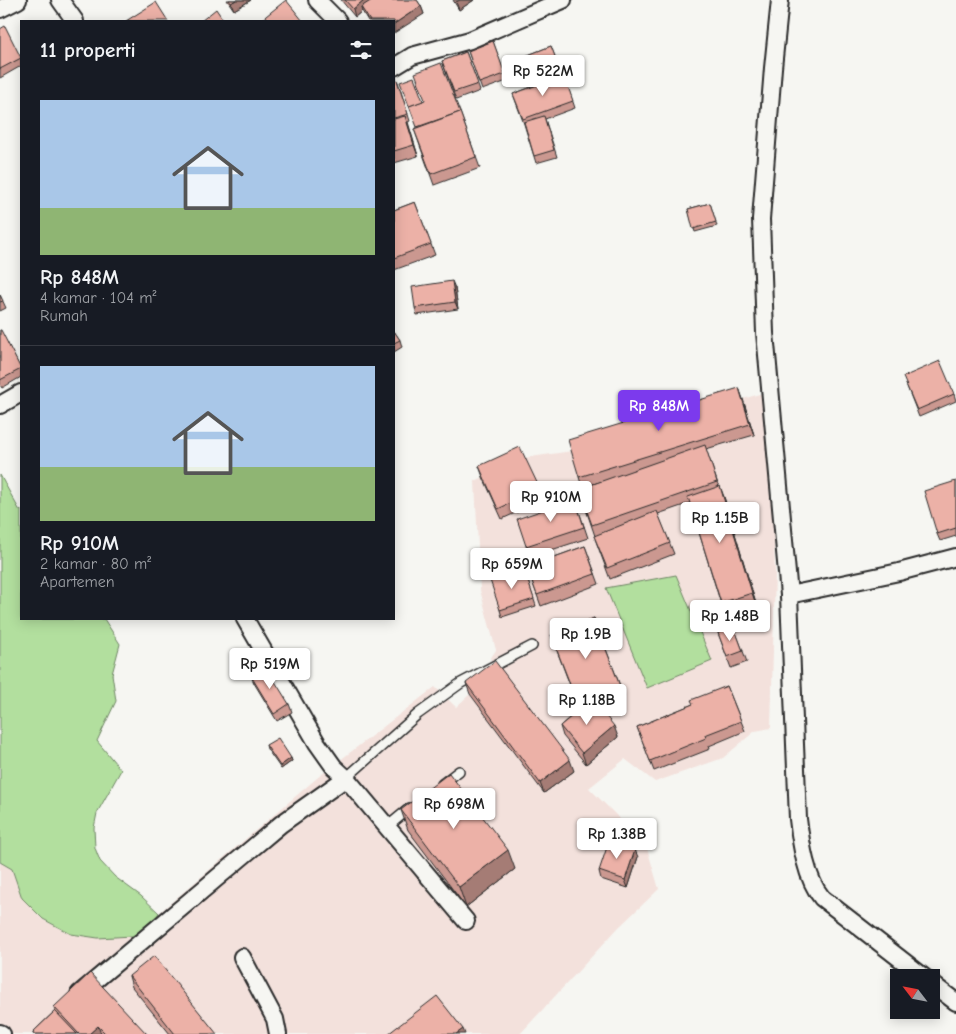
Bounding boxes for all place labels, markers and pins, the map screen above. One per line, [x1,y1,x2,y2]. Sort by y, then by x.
pin: Rp 522M [497,54,589,97]
pin: Rp 848M [613,390,705,432]
pin: Rp 910M [505,480,597,523]
pin: Rp 1.15B [668,502,772,544]
pin: Rp 659M [466,548,558,590]
pin: Rp 1.48B [678,600,782,642]
pin: Rp 1.9B [540,618,632,660]
pin: Rp 519M [224,648,316,690]
pin: Rp 1.18B [535,684,639,726]
pin: Rp 698M [408,788,500,830]
pin: Rp 1.38B [565,818,669,860]

